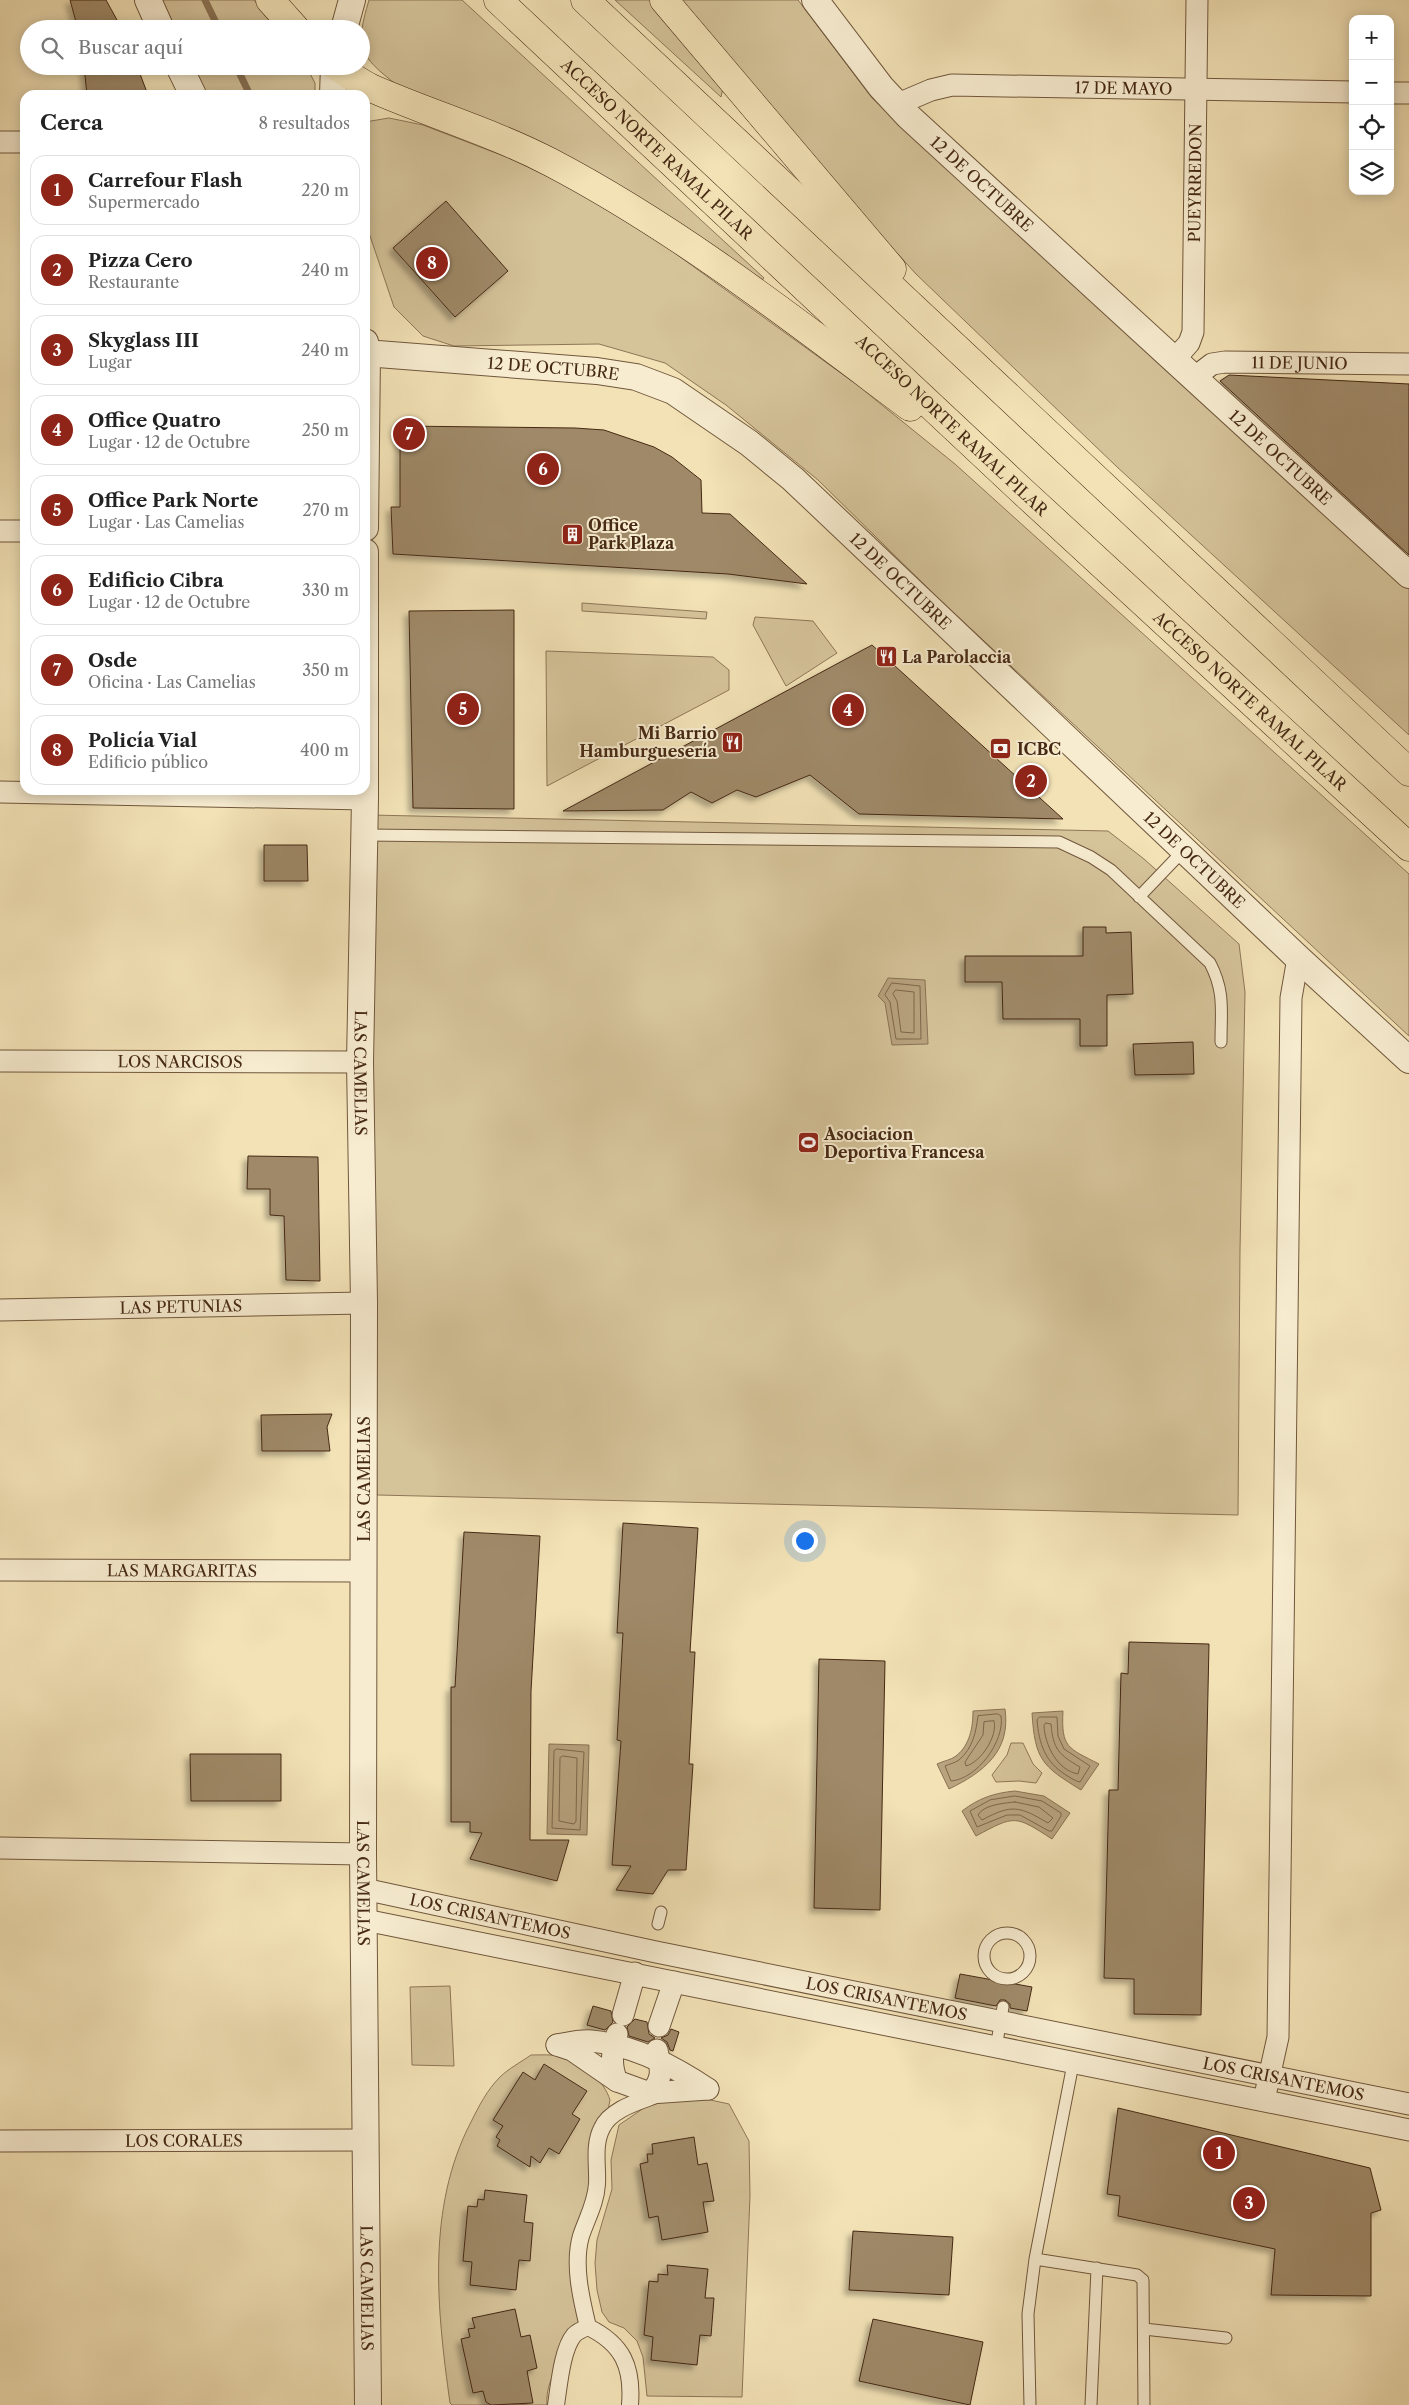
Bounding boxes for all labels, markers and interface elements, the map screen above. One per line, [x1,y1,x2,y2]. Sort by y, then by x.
map controls [1349,15,1394,195]
button: + [1349,15,1394,60]
search box [20,20,370,75]
icon: search [38,34,66,62]
text: Buscar aquí [78,36,183,59]
street label: ACCESO NORTE RAMAL PILAR [556,54,758,245]
button: − [1349,60,1394,105]
street label: 17 DE MAYO [1074,77,1173,99]
button: locate [1349,105,1394,150]
text: Cerca [40,110,103,135]
text: 8 resultados [259,113,350,133]
street label: PUEYRREDON [1184,123,1206,243]
street label: 12 DE OCTUBRE [926,132,1037,236]
button: layers [1349,150,1394,195]
text: Carrefour Flash [88,169,243,192]
text: 1 [53,180,61,200]
text: 220 m [301,180,349,200]
text: Supermercado [88,192,200,212]
pin: 8 [416,244,448,282]
text: Pizza Cero [88,249,193,272]
text: 2 [52,260,62,280]
text: 240 m [301,260,349,280]
text: Restaurante [88,272,179,292]
text: Skyglass III [88,329,199,352]
street label: ACCESO NORTE RAMAL PILAR [851,330,1053,521]
text: 3 [52,340,62,360]
text: 240 m [301,340,349,360]
text: Lugar [88,352,132,372]
street label: 11 DE JUNIO [1251,352,1348,373]
street label: 12 DE OCTUBRE [487,353,621,384]
street label: 12 DE OCTUBRE [1225,405,1336,509]
text: Office Quatro [88,409,221,432]
pin: 7 [393,415,425,453]
text: 4 [52,420,62,440]
text: 250 m [302,420,349,440]
text: Lugar · 12 de Octubre [88,432,250,452]
pin: 6 [527,450,559,488]
text: Office Park Norte [88,489,258,512]
text: 5 [53,500,61,520]
text: 270 m [303,500,349,520]
text: Lugar · Las Camelias [88,512,244,532]
place label: Office Park Plaza [588,515,675,553]
building icon: Office Park Plaza [560,522,584,546]
street label: 12 DE OCTUBRE [846,528,955,634]
text: Edificio Cibra [88,569,224,592]
text: 6 [52,580,62,600]
text: 330 m [302,580,349,600]
text: Lugar · 12 de Octubre [88,592,250,612]
street label: ACCESO NORTE RAMAL PILAR [1149,606,1352,796]
restaurant icon: La Parolaccia [874,645,898,669]
place label: La Parolaccia [902,647,1012,667]
text: Osde [88,649,137,672]
text: 7 [53,660,61,680]
text: 350 m [302,660,349,680]
text: Oficina · Las Camelias [88,672,256,692]
pin: 5 [447,690,479,728]
pin: 4 [832,691,864,729]
place label: Mi Barrio Hamburguesería [579,723,718,761]
text: Policía Vial [88,729,197,752]
restaurant icon: Mi Barrio Hamburguesería [721,730,745,754]
bank icon: ICBC [989,737,1013,761]
place label: ICBC [1017,739,1061,759]
text: 8 [52,740,62,760]
text: 400 m [300,740,349,760]
text: Edificio público [88,752,208,772]
pin: 2 [1015,762,1047,800]
street label: 12 DE OCTUBRE [1140,807,1249,913]
street label: LAS CAMELIAS [350,1010,371,1136]
street label: LOS NARCISOS [117,1051,243,1072]
place label: Asociacion Deportiva Francesa [823,1124,985,1162]
sports icon: Asociacion Deportiva Francesa [796,1131,820,1155]
street label: LAS PETUNIAS [119,1295,243,1318]
street label: LAS CAMELIAS [354,1416,374,1542]
your location [792,1528,818,1554]
street label: LAS MARGARITAS [107,1560,257,1581]
street label: LAS CAMELIAS [353,1820,374,1946]
street label: LOS CRISANTEMOS [408,1889,572,1943]
street label: LOS CRISANTEMOS [804,1973,969,2025]
street label: LOS CRISANTEMOS [1201,2053,1366,2105]
street label: LOS CORALES [125,2130,243,2151]
pin: 1 [1203,2134,1235,2172]
pin: 3 [1233,2184,1265,2222]
street label: LAS CAMELIAS [356,2225,378,2351]

